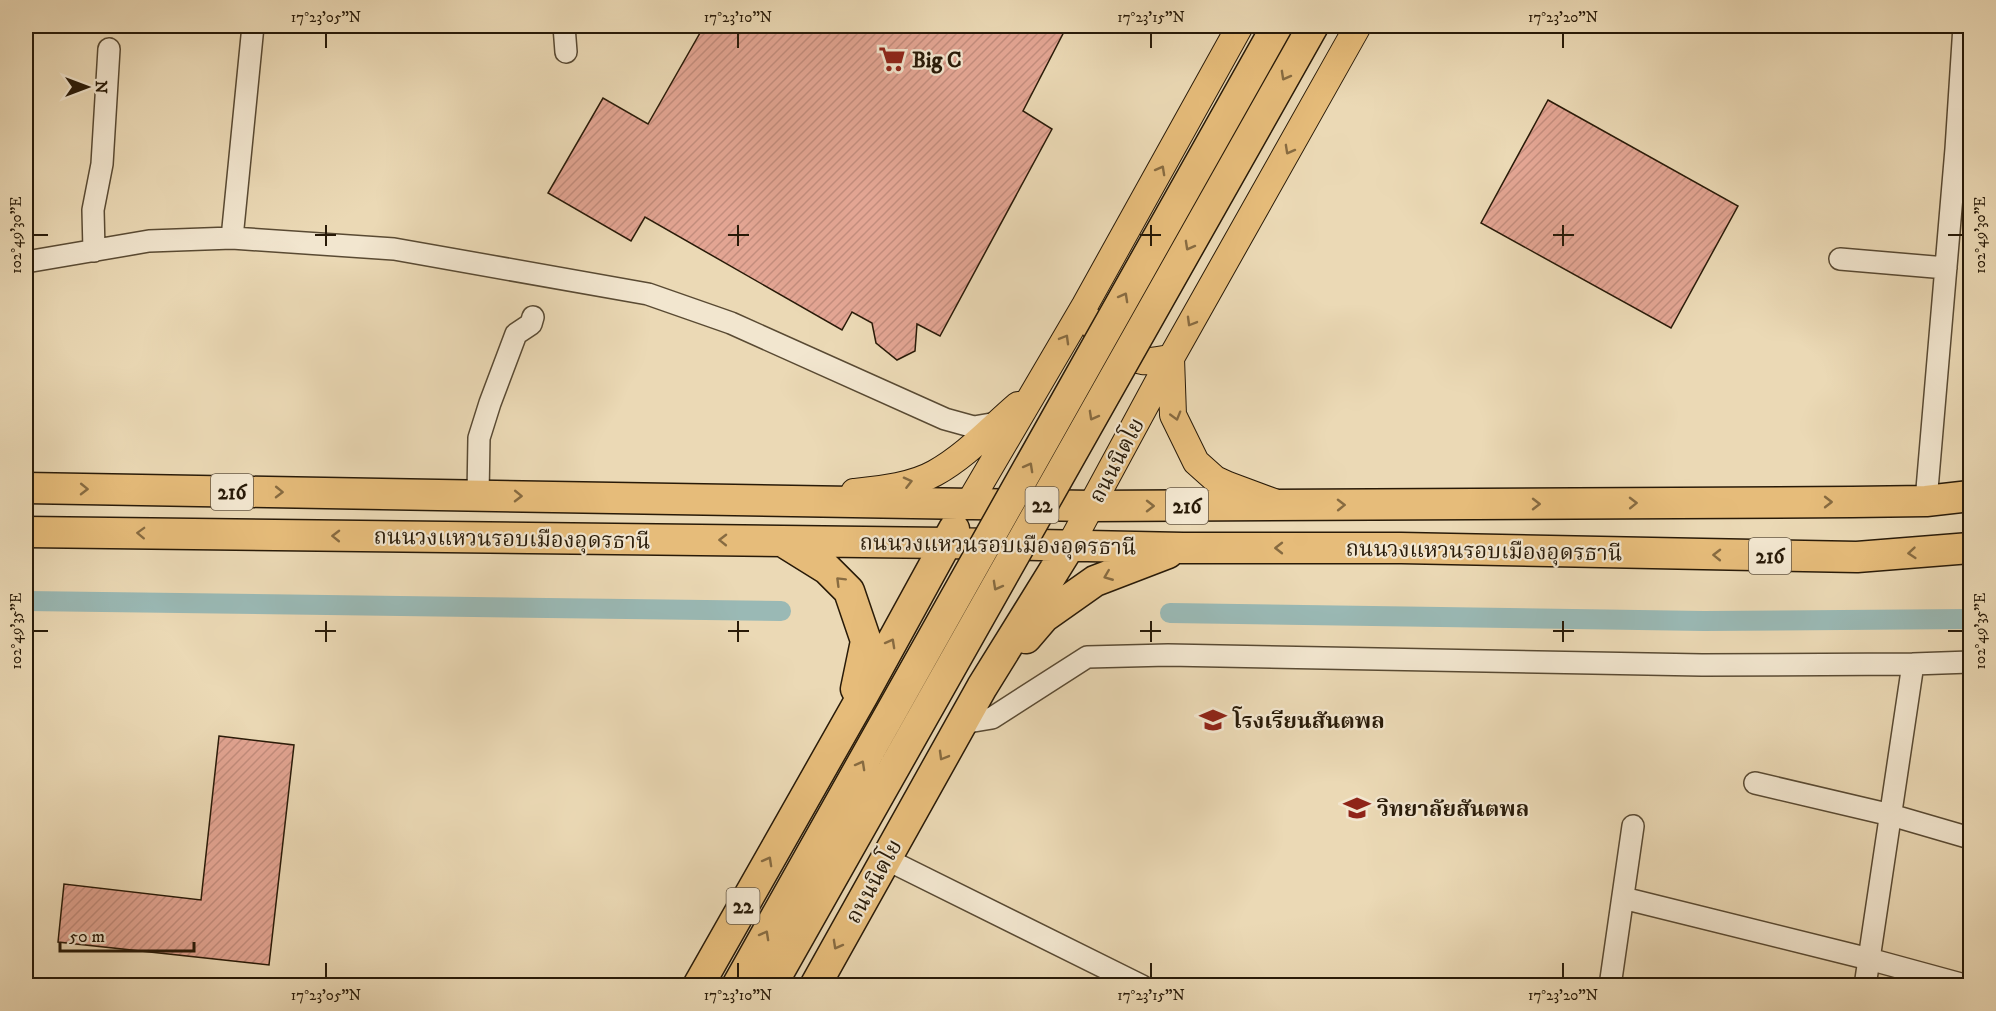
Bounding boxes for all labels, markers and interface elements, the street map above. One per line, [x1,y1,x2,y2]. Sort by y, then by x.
text: 17°23'05"N [291,8,361,27]
text: 17°23'10"N [704,8,772,27]
text: 17°23'15"N [1117,8,1185,27]
text: 17°23'20"N [1528,8,1598,27]
supermarket icon: Big C [877,44,907,74]
place label: Big C [912,47,962,74]
north arrow [57,57,117,117]
one-way arrow [1281,70,1292,81]
text: N [91,80,111,94]
one-way arrow [1285,144,1296,154]
one-way arrow [1154,166,1165,176]
text: 102°49'30"E [7,196,26,274]
text: 102°49'30"E [1971,196,1990,274]
one-way arrow [1185,240,1196,250]
one-way arrow [1117,292,1129,303]
one-way arrow [1187,316,1199,326]
one-way arrow [1058,335,1069,345]
one-way arrow [1089,410,1100,420]
one-way arrow [1168,411,1181,421]
street label: ถนนนิตโย [1082,413,1151,508]
one-way arrow [1022,462,1033,473]
road number: 216 [211,474,253,510]
one-way arrow [903,477,913,490]
one-way arrow [79,483,88,495]
one-way arrow [274,486,283,499]
road number: 22 [1026,487,1058,523]
road number: 216 [1166,488,1208,524]
one-way arrow [513,490,522,502]
one-way arrow [1824,496,1833,508]
one-way arrow [1629,497,1638,509]
one-way arrow [1336,498,1345,511]
one-way arrow [1531,498,1540,510]
one-way arrow [1145,500,1154,512]
street label: ถนนวงแหวนรอบเมืองอุดรธานี [373,524,651,555]
one-way arrow [136,527,145,540]
one-way arrow [331,530,340,542]
street label: ถนนวงแหวนรอบเมืองอุดรธานี [859,530,1137,561]
one-way arrow [719,534,728,546]
street label: ถนนวงแหวนรอบเมืองอุดรธานี [1345,536,1623,567]
road number: 216 [1749,538,1791,574]
one-way arrow [1274,542,1283,554]
one-way arrow [1908,546,1917,559]
one-way arrow [1713,548,1722,561]
one-way arrow [1104,569,1115,581]
one-way arrow [836,578,847,589]
one-way arrow [993,580,1004,590]
text: 102°49'35"E [7,592,26,669]
text: 102°49'35"E [1971,592,1990,669]
one-way arrow [884,639,895,650]
school or university icon: โรงเรียนสันตพล [1198,705,1228,735]
place label: โรงเรียนสันตพล [1232,706,1385,735]
one-way arrow [939,750,950,761]
one-way arrow [854,760,865,771]
school or university icon: วิทยาลัยสันตพล [1342,793,1372,823]
place label: วิทยาลัยสันตพล [1376,796,1529,823]
street label: ถนนนิตโย [838,834,909,929]
one-way arrow [761,857,772,867]
road number: 22 [726,888,760,924]
scale bar [60,915,194,953]
text: 50 m [69,926,105,948]
one-way arrow [758,930,770,941]
one-way arrow [833,939,844,949]
text: 17°23'05"N [291,986,361,1005]
text: 17°23'10"N [704,986,772,1005]
text: 17°23'15"N [1117,986,1185,1005]
text: 17°23'20"N [1528,986,1598,1005]

